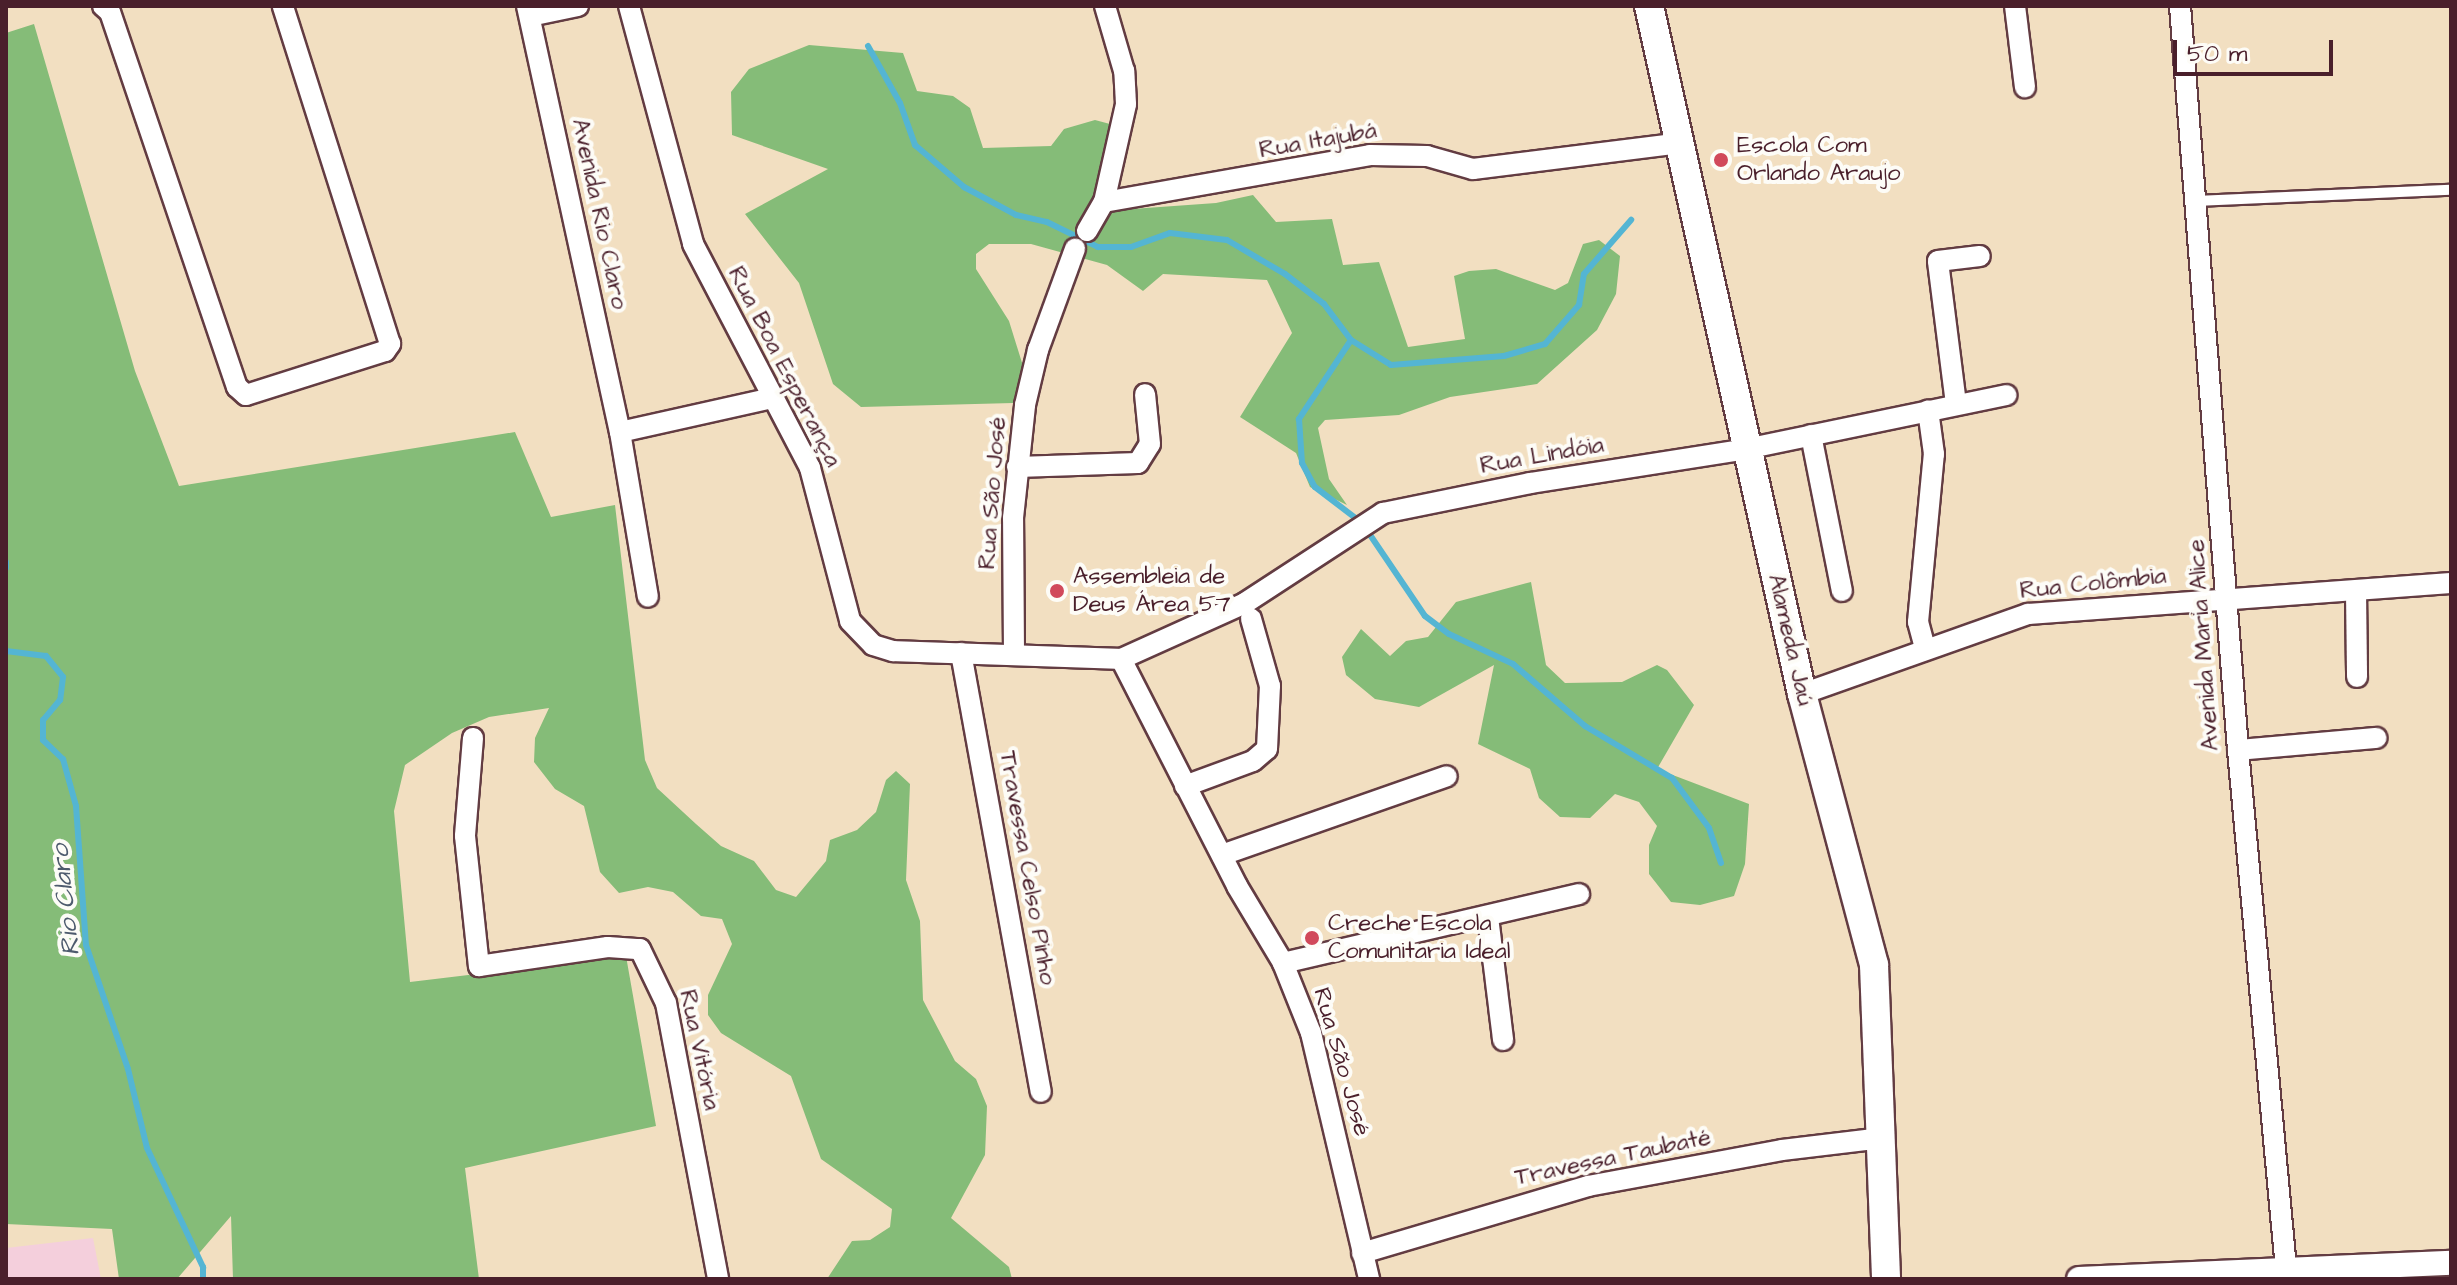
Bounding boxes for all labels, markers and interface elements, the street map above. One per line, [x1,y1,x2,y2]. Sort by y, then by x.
scale bar [2177,24,2337,74]
text: 50 m [2187,37,2247,71]
street label: Avenida Rio Claro [565,116,633,312]
street label: Rua Itajubá [1257,117,1379,165]
place label: Escola Com Orlando Araujo [1737,132,1900,188]
marker: Escola Com Orlando Araujo [1712,151,1730,169]
street label: Rua Boa Esperança [721,262,847,472]
street label: Rua São José [973,416,1013,570]
street label: Rua Lindóia [1478,431,1606,481]
street label: Avenida Maria Alice [2182,538,2226,752]
street label: Rua Colômbia [2018,562,2168,606]
place label: Assembleia de Deus Área 57 [1073,563,1231,619]
street label: Alameda Jaú [1761,571,1819,709]
marker: Assembleia de Deus Área 57 [1048,582,1066,600]
street label: Travessa Celso Pinho [992,749,1062,987]
water label: Rio Claro [45,843,87,957]
place label: Creche Escola Comunitaria Ideal [1328,910,1511,966]
marker: Creche Escola Comunitaria Ideal [1303,929,1321,947]
street label: Rua São José [1306,984,1376,1140]
street label: Rua Vitória [672,987,726,1113]
street label: Travessa Taubaté [1512,1123,1714,1193]

